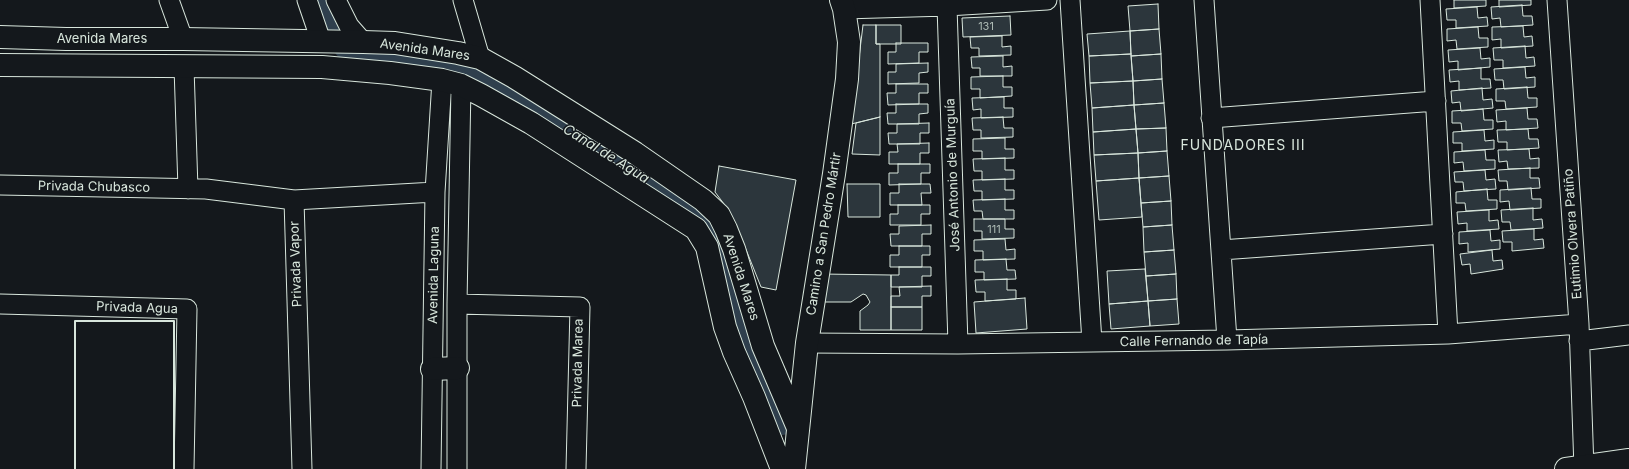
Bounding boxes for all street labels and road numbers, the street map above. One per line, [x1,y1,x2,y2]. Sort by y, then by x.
street label: Avenida Mares [57,31,147,47]
street label: Avenida Mares [379,36,471,64]
street label: José Antonio de Murguía [943,98,963,252]
street label: Camino a San Pedro Mártir [803,151,845,317]
street label: Eutimio Olvera Patiño [1561,168,1585,300]
street label: Privada Chubasco [38,178,150,196]
street label: Privada Vapor [287,221,305,307]
street label: Avenida Laguna [425,226,443,324]
street label: Avenida Mares [720,231,762,323]
street label: Privada Agua [96,299,178,317]
street label: Privada Marea [569,319,587,407]
street label: Calle Fernando de Tapía [1120,332,1268,350]

